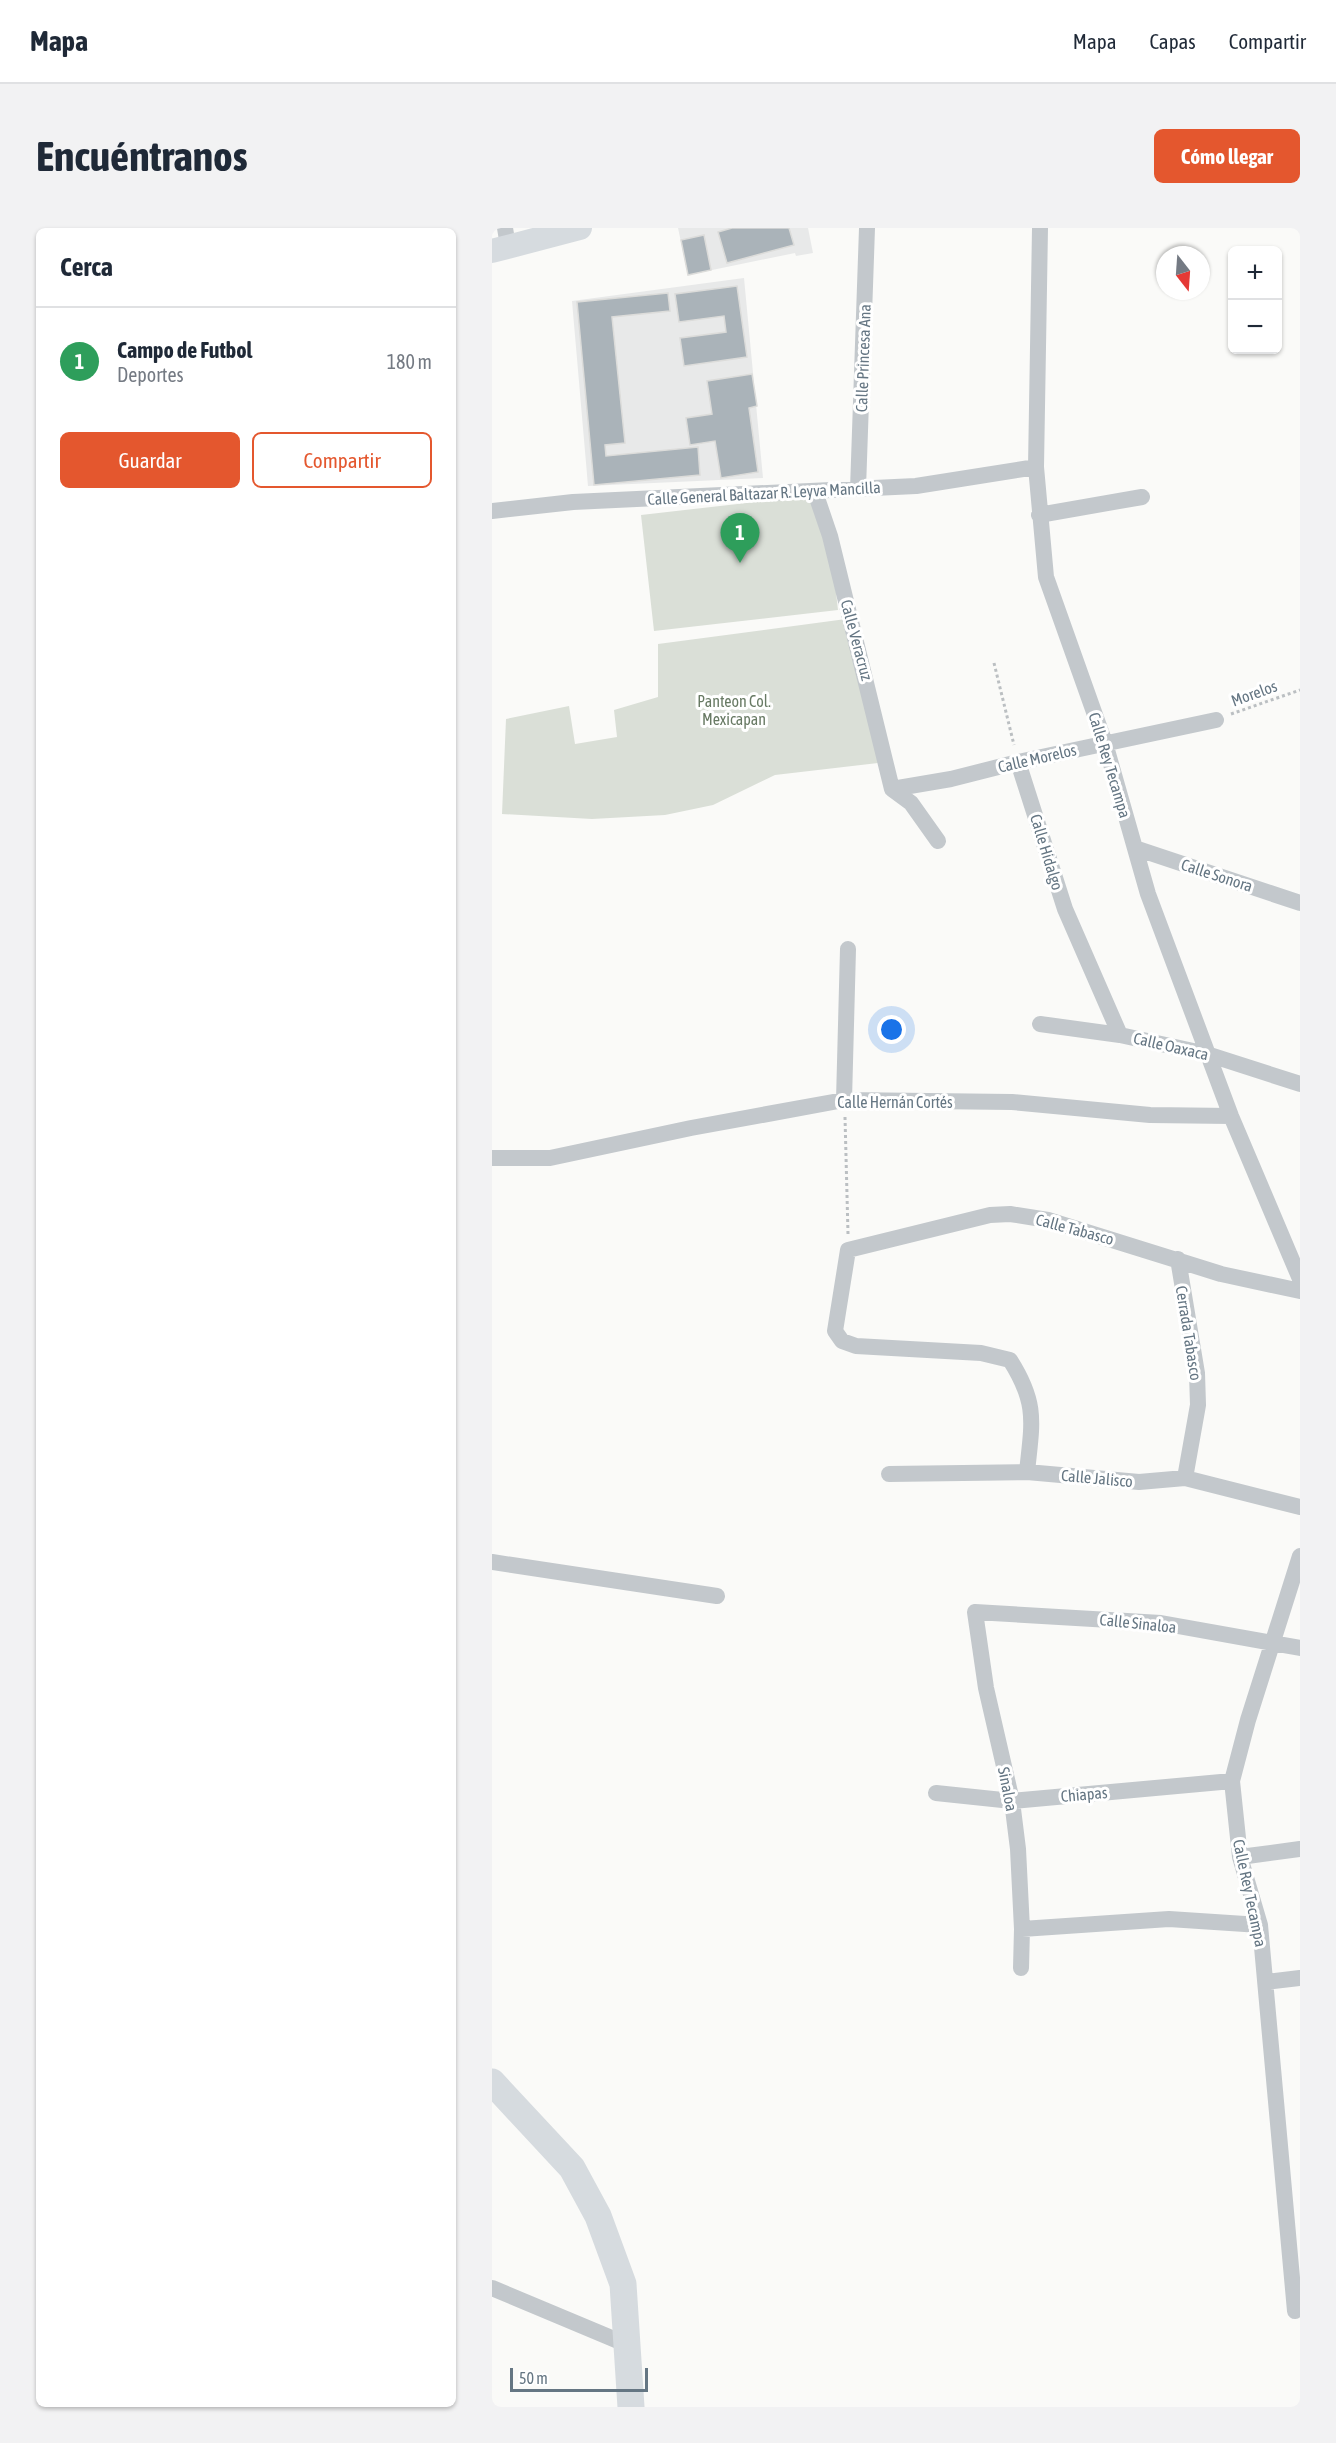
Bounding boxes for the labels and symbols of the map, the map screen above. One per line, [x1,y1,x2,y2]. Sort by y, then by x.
north arrow [1156,246,1210,300]
street label: Calle Princesa Ana [852,304,874,412]
street label: Calle General Baltazar R. Leyva Mancilla [647,478,881,509]
pin: 1 [720,514,760,563]
street label: Calle Veracruz [838,598,876,683]
street label: Morelos [1229,676,1280,710]
park label: Panteon Col. Mexicapan [697,692,771,729]
street label: Calle Rey Tecampa [1084,710,1135,820]
street label: Calle Morelos [996,740,1078,776]
street label: Calle Hidalgo [1026,812,1067,892]
street label: Calle Sonora [1179,855,1255,895]
your location [877,1015,906,1044]
street label: Calle Oaxaca [1132,1029,1210,1063]
street label: Calle Hernán Cortés [837,1093,953,1111]
street label: Calle Tabasco [1034,1210,1116,1248]
street label: Cerrada Tabasco [1173,1284,1205,1382]
street label: Calle Jalisco [1060,1466,1134,1490]
street label: Calle Sinaloa [1099,1610,1177,1636]
street label: Sinaloa [995,1765,1021,1813]
street label: Chiapas [1060,1783,1109,1806]
street label: Calle Rey Tecampa [1229,1838,1270,1949]
scale bar [510,2365,648,2392]

